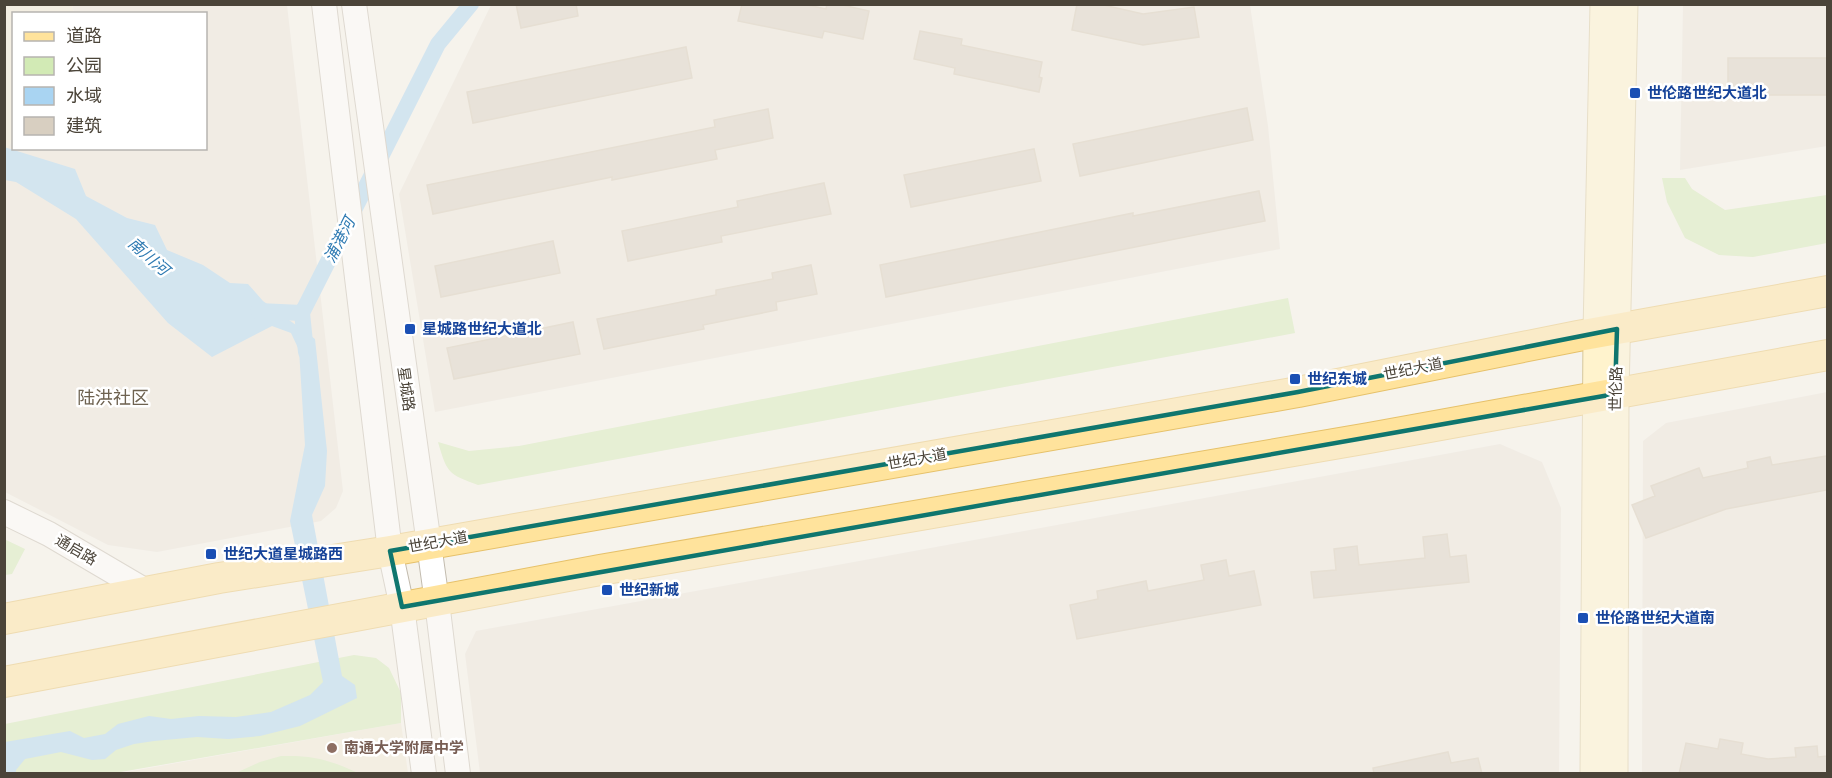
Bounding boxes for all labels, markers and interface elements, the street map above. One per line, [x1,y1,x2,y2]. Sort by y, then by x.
legend [12,12,207,150]
text: 道路 [66,23,102,48]
text: 公园 [66,53,102,78]
place label: 世伦路世纪大道北 [1647,82,1767,103]
text: 水域 [66,83,102,108]
marker: 世伦路世纪大道北 [1628,86,1642,100]
text: 建筑 [66,113,102,138]
water label: 浦港河 [318,211,362,267]
water label: 南川河 [123,232,177,283]
place label: 星城路世纪大道北 [422,318,542,339]
marker: 星城路世纪大道北 [403,322,417,336]
street label: 世纪大道 [1381,352,1444,385]
street label: 星城路 [393,365,420,413]
street label: 世伦路 [1605,366,1626,412]
place label: 世纪东城 [1307,368,1367,389]
marker: 世纪东城 [1288,372,1302,386]
district label: 陆洪社区 [77,385,149,410]
street label: 世纪大道 [886,443,948,474]
street label: 世纪大道 [407,526,469,557]
street label: 通启路 [52,529,101,570]
place label: 世纪大道星城路西 [223,543,343,564]
marker: 世纪大道星城路西 [204,547,218,561]
place label: 世纪新城 [619,579,679,600]
marker: 世纪新城 [600,583,614,597]
place label: 世伦路世纪大道南 [1595,607,1715,628]
marker: 世伦路世纪大道南 [1576,611,1590,625]
place label: 南通大学附属中学 [344,737,464,758]
marker: 南通大学附属中学 [325,741,339,755]

